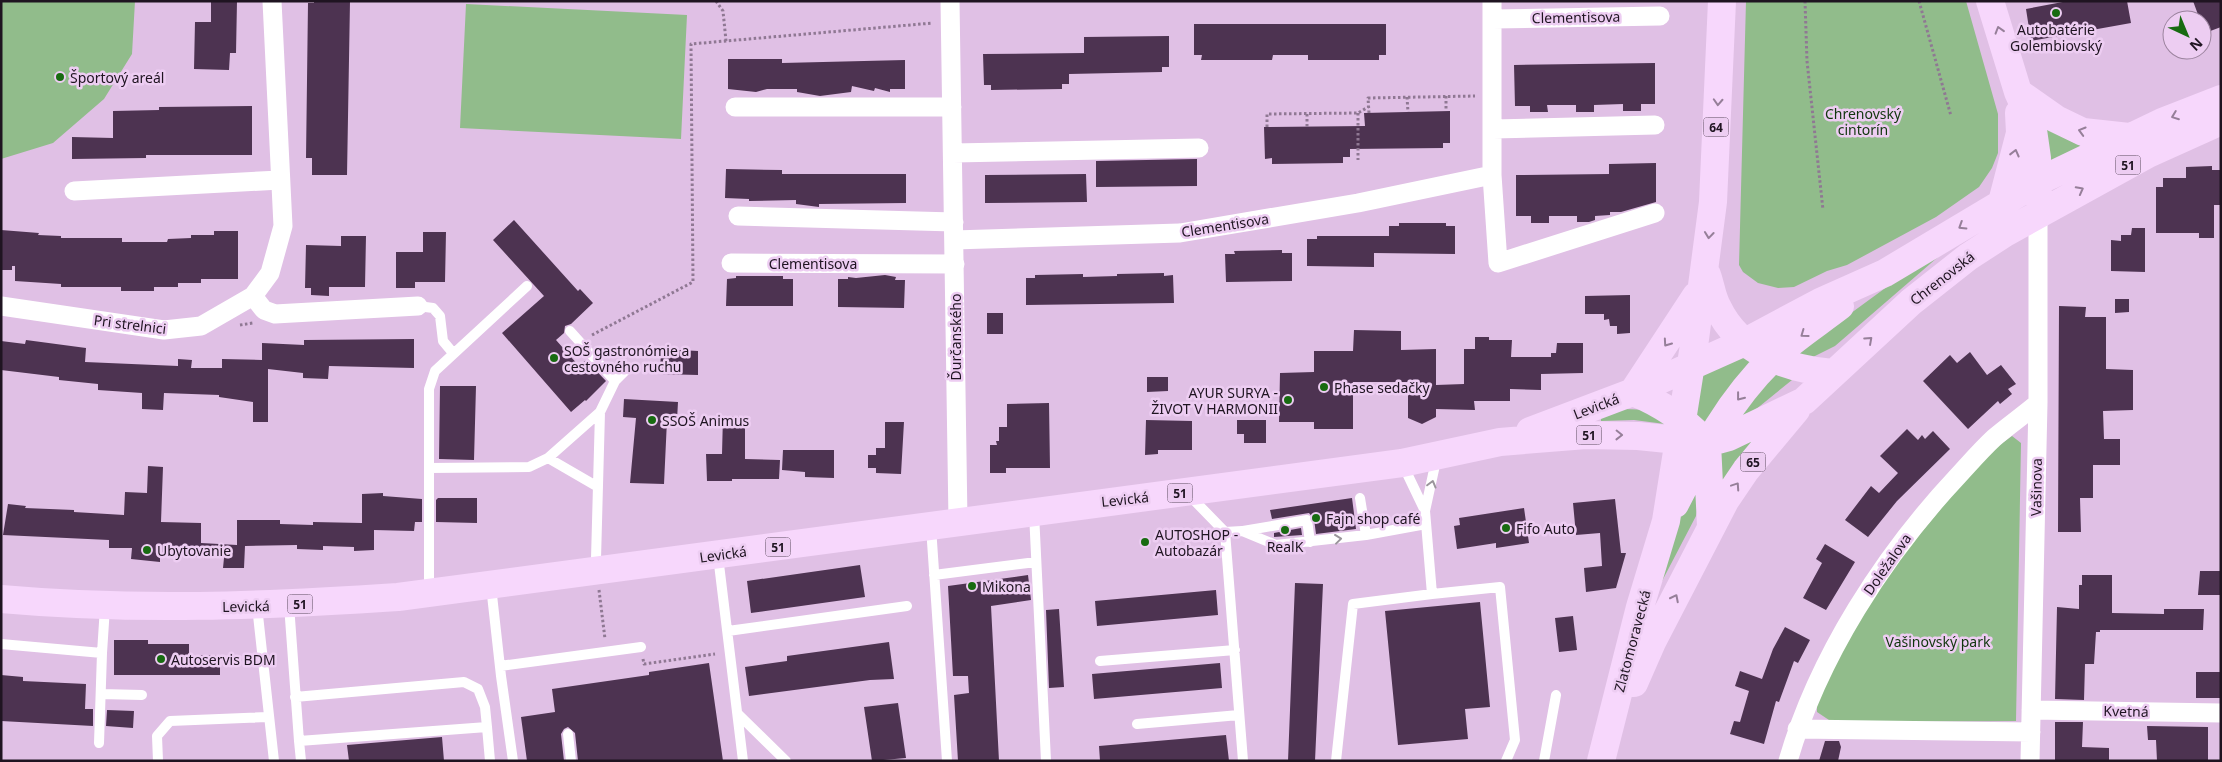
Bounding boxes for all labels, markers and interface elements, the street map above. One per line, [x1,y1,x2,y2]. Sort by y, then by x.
street label: Clementisova [1532,7,1620,27]
marker: Autobatérie Golembiovský [2050,7,2062,19]
north arrow [2162,10,2212,60]
place label: Autobatérie Golembiovský [2010,20,2103,55]
one-way arrow [1994,26,2004,34]
text: N [2186,34,2207,56]
place label: Športový areál [70,68,164,87]
marker: Športový areál [54,71,66,83]
one-way arrow [1712,98,1723,106]
park label: Chrenovský cintorín [1825,104,1902,139]
one-way arrow [2172,111,2180,121]
road number: 64 [1704,118,1728,136]
one-way arrow [2079,126,2087,136]
one-way arrow [2009,149,2020,157]
road number: 51 [2116,156,2140,174]
one-way arrow [2075,186,2084,196]
street label: Clementisova [1180,209,1270,241]
one-way arrow [1959,219,1968,229]
one-way arrow [1704,232,1715,240]
street label: Chrenovská [1906,247,1978,309]
street label: Clementisova [769,254,857,273]
street label: Ďurčanského [946,294,965,380]
street label: Pri strelnici [93,310,167,338]
one-way arrow [1801,328,1810,336]
one-way arrow [1664,337,1673,346]
one-way arrow [1863,337,1872,346]
place label: SOŠ gastronómie a cestovného ruchu [564,341,689,376]
marker: SOŠ gastronómie a cestovného ruchu [548,352,560,364]
place label: Phase sedačky [1334,378,1430,397]
marker: Phase sedačky [1318,381,1330,393]
place label: AYUR SURYA - ŽIVOT V HARMONII [1151,383,1278,418]
street label: Levická [1570,389,1622,423]
one-way arrow [1736,391,1745,400]
marker: AYUR SURYA - ŽIVOT V HARMONII [1282,394,1294,406]
place label: SSOŠ Animus [662,411,750,430]
marker: SSOŠ Animus [646,414,658,426]
road number: 51 [1576,426,1602,444]
one-way arrow [1616,430,1623,440]
road number: 65 [1740,452,1766,472]
street label: Vašinova [2026,458,2046,516]
one-way arrow [1427,480,1437,488]
one-way arrow [1730,482,1739,491]
road number: 51 [1168,483,1192,502]
street label: Levická [1100,487,1150,511]
place label: Fajn shop café [1326,509,1420,528]
marker: Fajn shop café [1310,512,1322,524]
place label: Fifo Auto [1516,519,1575,538]
marker: Fifo Auto [1500,522,1512,534]
marker: RealK [1279,524,1291,536]
place label: AUTOSHOP - Autobazár [1155,525,1238,560]
street label: Doležalova [1859,529,1915,599]
one-way arrow [1334,534,1342,544]
marker: AUTOSHOP - Autobazár [1139,536,1151,548]
place label: RealK [1267,537,1304,556]
road number: 51 [766,538,790,556]
place label: Ubytovanie [157,541,231,560]
street label: Levická [698,541,748,567]
marker: Ubytovanie [141,544,153,556]
place label: Mikona [982,577,1031,596]
marker: Mikona [966,580,978,592]
street label: Zlatomoravecká [1609,588,1655,694]
road number: 51 [288,594,312,614]
one-way arrow [1669,595,1679,604]
street label: Levická [222,596,270,616]
park label: Vašinovský park [1886,632,1991,651]
place label: Autoservis BDM [171,650,276,669]
marker: Autoservis BDM [155,653,167,665]
street label: Kvetná [2103,701,2149,721]

